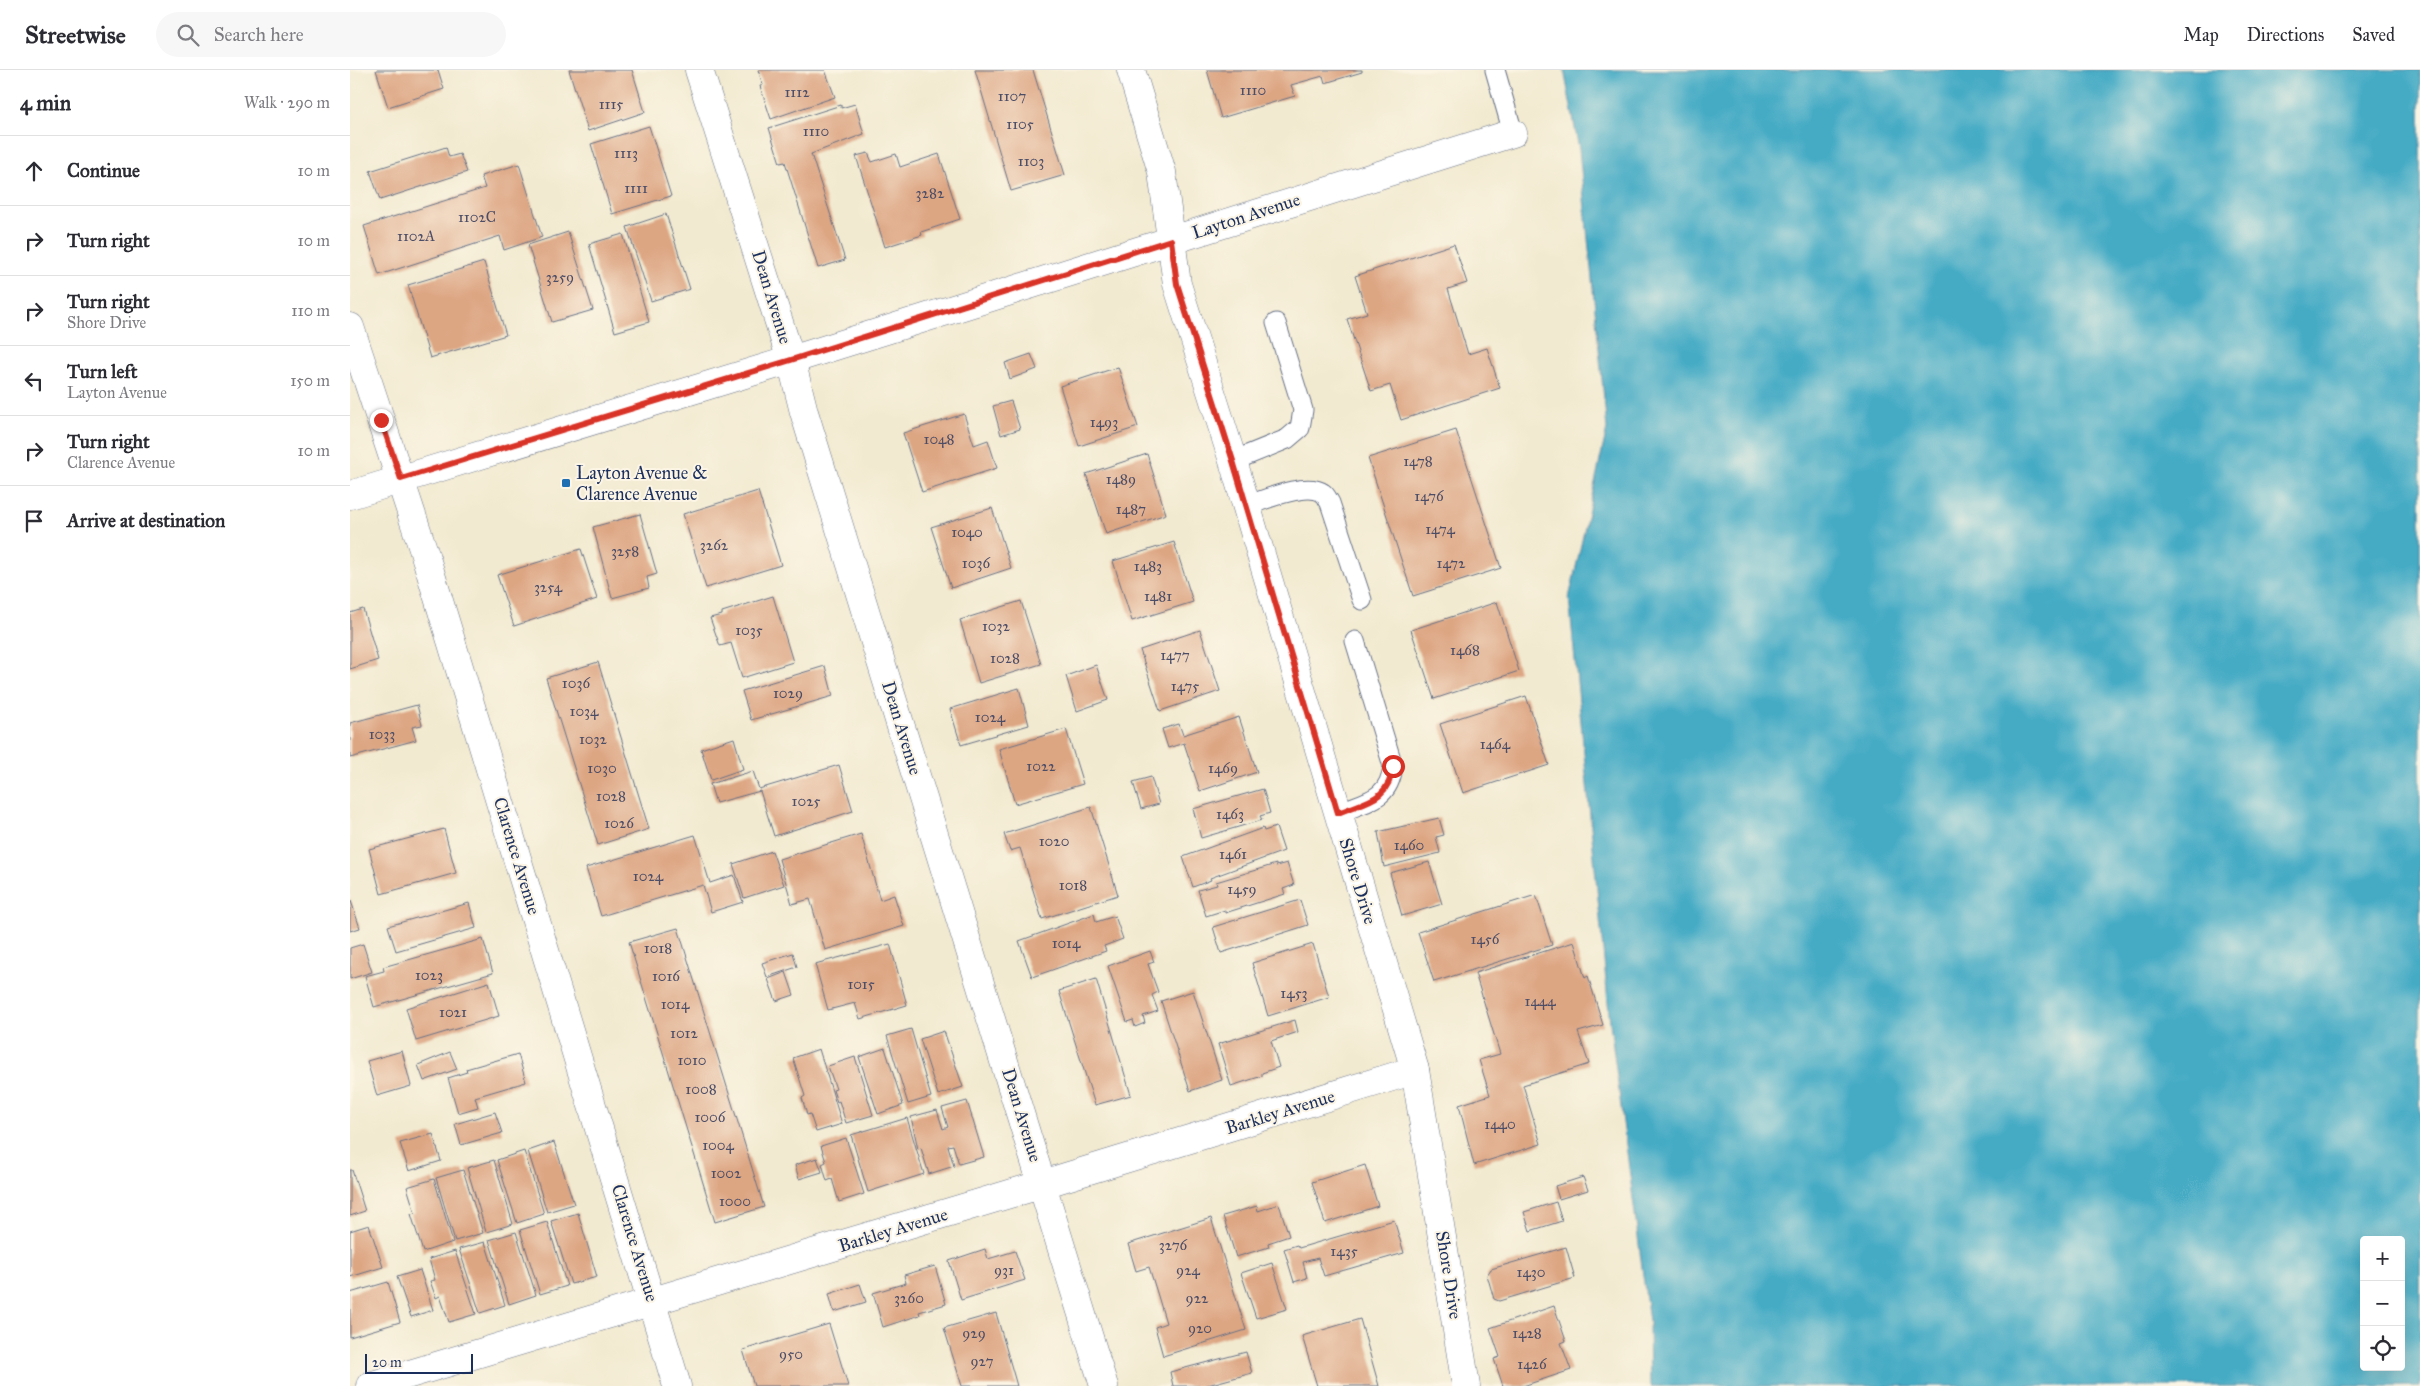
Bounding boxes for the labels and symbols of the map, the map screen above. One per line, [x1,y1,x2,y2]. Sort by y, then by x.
house number: 1110 [1240,81,1266,99]
house number: 1112 [784,83,810,101]
house number: 1107 [998,87,1026,105]
house number: 1115 [599,95,623,113]
house number: 1105 [1006,115,1034,133]
house number: 1110 [803,122,829,140]
house number: 1113 [614,144,638,162]
house number: 1103 [1018,152,1044,170]
house number: 1111 [624,179,648,197]
house number: 3282 [916,184,945,202]
street label: Layton Avenue [1189,188,1303,244]
house number: 1102C [458,208,496,226]
house number: 1102A [397,227,435,245]
street label: Dean Avenue [747,247,797,347]
house number: 3259 [546,268,574,286]
route end [370,409,393,432]
house number: 1493 [1090,413,1118,431]
house number: 1048 [924,430,954,448]
house number: 1478 [1403,452,1433,470]
place label: Layton Avenue & Clarence Avenue [576,462,707,505]
house number: 1489 [1106,470,1136,488]
marker: Layton Avenue & Clarence Avenue [560,477,572,489]
house number: 1476 [1414,487,1445,505]
house number: 1487 [1116,500,1146,518]
house number: 1474 [1425,520,1455,538]
house number: 1040 [951,523,983,541]
house number: 3262 [700,536,729,554]
house number: 3258 [611,542,639,560]
house number: 1036 [962,554,991,572]
house number: 1472 [1436,554,1466,572]
house number: 1483 [1134,557,1162,575]
house number: 3254 [534,578,563,596]
house number: 1481 [1144,587,1172,605]
house number: 1032 [982,617,1011,635]
house number: 1035 [735,621,763,639]
house number: 1468 [1450,641,1480,659]
house number: 1477 [1160,646,1190,664]
house number: 1028 [990,649,1020,667]
house number: 1036 [562,674,591,692]
house number: 1475 [1171,677,1199,695]
street label: Dean Avenue [877,678,927,778]
house number: 1029 [773,684,803,702]
house number: 1034 [570,702,599,720]
house number: 1024 [975,708,1006,726]
house number: 1033 [369,725,395,743]
house number: 1032 [579,730,608,748]
house number: 1464 [1480,735,1511,753]
route start [1382,755,1405,778]
house number: 1022 [1026,757,1056,775]
house number: 1030 [587,759,617,777]
house number: 1469 [1208,759,1238,777]
house number: 1028 [596,787,626,805]
house number: 1025 [792,792,820,810]
street label: Clarence Avenue [489,795,545,917]
house number: 1463 [1216,805,1244,823]
house number: 1026 [604,814,635,832]
house number: 1020 [1039,832,1069,850]
street label: Shore Drive [1334,835,1382,927]
house number: 1460 [1394,836,1424,854]
house number: 1461 [1219,845,1247,863]
house number: 1024 [633,867,664,885]
house number: 1018 [1059,876,1087,894]
house number: 1459 [1227,880,1257,898]
house number: 1456 [1471,930,1501,948]
house number: 1014 [1052,934,1081,952]
house number: 1018 [644,939,672,957]
house number: 1023 [415,966,443,984]
house number: 1016 [652,967,681,985]
house number: 1015 [847,975,875,993]
house number: 1453 [1280,984,1308,1002]
house number: 1444 [1525,992,1556,1010]
house number: 1014 [661,995,690,1013]
house number: 1021 [439,1003,467,1021]
house number: 1012 [670,1024,698,1042]
house number: 1010 [677,1051,707,1069]
street label: Dean Avenue [997,1065,1047,1165]
house number: 1008 [685,1080,717,1098]
street label: Barkley Avenue [1223,1085,1337,1139]
house number: 1006 [694,1108,727,1126]
house number: 1440 [1484,1115,1516,1133]
house number: 1004 [702,1136,734,1154]
house number: 1002 [711,1164,742,1182]
street label: Clarence Avenue [607,1182,663,1304]
house number: 1000 [719,1192,751,1210]
street label: Barkley Avenue [836,1203,950,1257]
street label: Shore Drive [1431,1229,1467,1321]
house number: 3276 [1159,1236,1189,1254]
house number: 1435 [1330,1242,1358,1260]
house number: 931 [994,1261,1014,1279]
house number: 924 [1176,1261,1201,1279]
house number: 1430 [1516,1263,1546,1281]
house number: 3260 [894,1289,924,1307]
house number: 922 [1186,1289,1209,1307]
house number: 920 [1188,1319,1212,1337]
house number: 929 [962,1324,986,1342]
house number: 1428 [1512,1324,1542,1342]
house number: 950 [779,1345,803,1363]
scale bar [365,1351,472,1374]
house number: 927 [970,1352,994,1370]
house number: 1426 [1517,1355,1548,1373]

